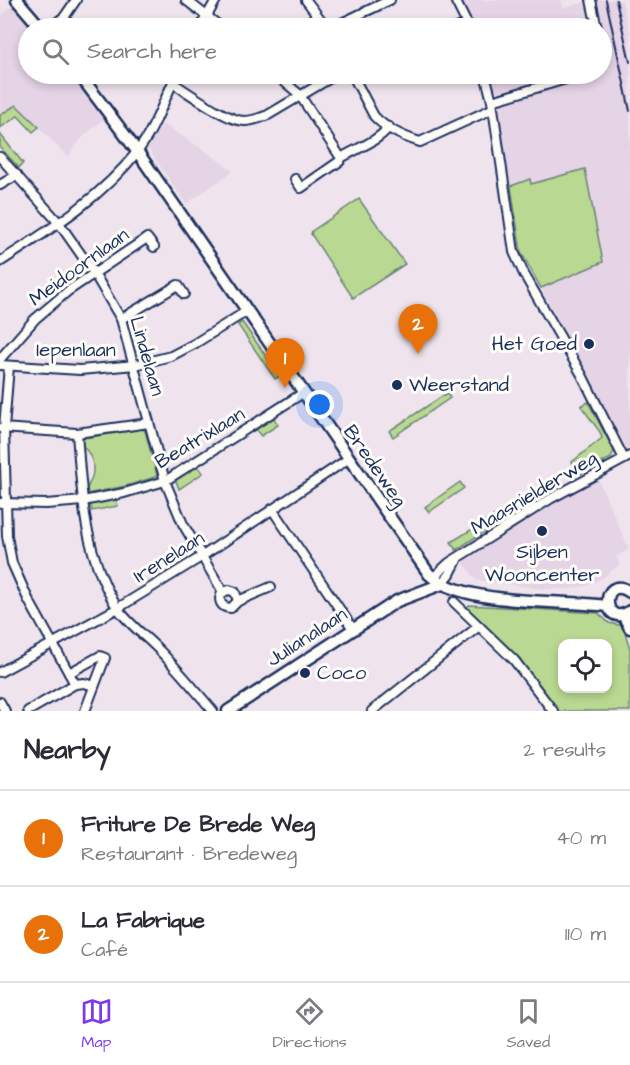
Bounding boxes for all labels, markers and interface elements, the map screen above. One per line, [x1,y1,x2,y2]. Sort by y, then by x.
search box [18,18,612,84]
icon: search [39,35,72,68]
text: Search here [87,36,217,67]
street label: Meidoornlaan [23,221,135,313]
pin: 2 [398,304,438,354]
street label: Lindelaan [122,313,172,399]
place label: Het Goed [492,330,577,358]
street label: Iepenlaan [36,336,116,364]
marker: Het Goed [582,337,596,351]
pin: 1 [266,338,304,388]
place label: Weerstand [409,371,509,399]
marker: Weerstand [390,378,404,392]
your location [305,390,334,419]
street label: Beatrixlaan [150,400,250,476]
street label: Bredeweg [336,419,414,513]
street label: Maasnielderweg [465,444,603,543]
street label: Irenelaan [128,524,210,590]
marker: Sijben Wooncenter [535,524,549,538]
place label: Sijben Wooncenter [485,538,599,589]
street label: Julianalaan [261,601,353,673]
map controls [558,639,612,693]
button: locate [558,639,612,693]
place label: Coco [317,659,366,687]
marker: Coco [298,666,312,680]
text: Nearby [24,732,111,768]
text: 2 results [523,736,606,764]
text: Friture De Brede Weg [81,809,315,840]
text: 1 [42,824,45,852]
text: 40 m [556,824,606,852]
text: Restaurant · Bredeweg [81,840,297,868]
text: La Fabrique [81,905,205,936]
text: 2 [38,920,49,948]
text: 110 m [565,920,606,948]
text: Café [81,936,128,964]
tab: Map [80,995,113,1053]
tab: Directions [273,995,347,1053]
tab: Saved [507,995,550,1053]

